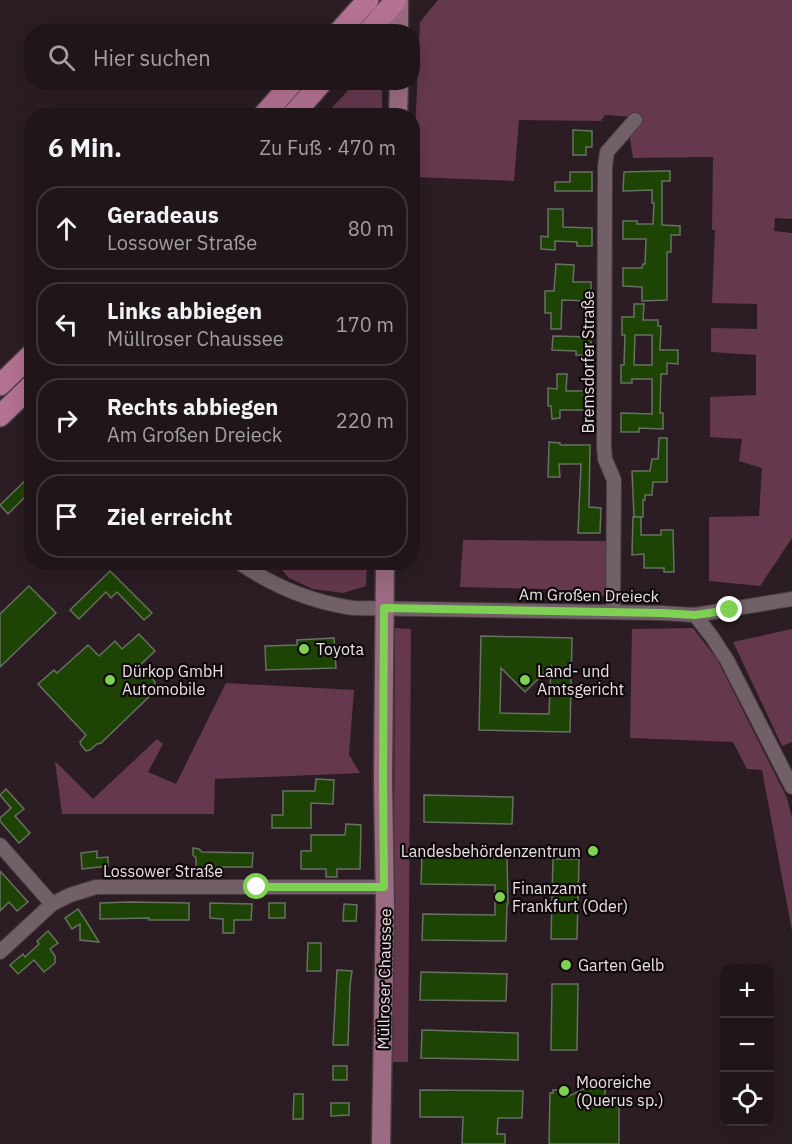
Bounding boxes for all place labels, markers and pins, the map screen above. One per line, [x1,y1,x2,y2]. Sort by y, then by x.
place label: Toyota [316,639,364,659]
marker: Toyota [297,642,311,656]
place label: Dürkop GmbH Automobile [122,661,224,699]
place label: Land- und Amtsgericht [537,661,624,699]
marker: Dürkop GmbH Automobile [103,673,117,687]
marker: Land- und Amtsgericht [518,673,532,687]
place label: Landesbehördenzentrum [401,841,581,861]
marker: Landesbehördenzentrum [586,844,600,858]
place label: Finanzamt Frankfurt (Oder) [512,878,628,916]
marker: Finanzamt Frankfurt (Oder) [493,890,507,904]
place label: Garten Gelb [578,955,664,975]
marker: Garten Gelb [559,958,573,972]
place label: Mooreiche (Querus sp.) [576,1072,664,1110]
marker: Mooreiche (Querus sp.) [557,1084,571,1098]

